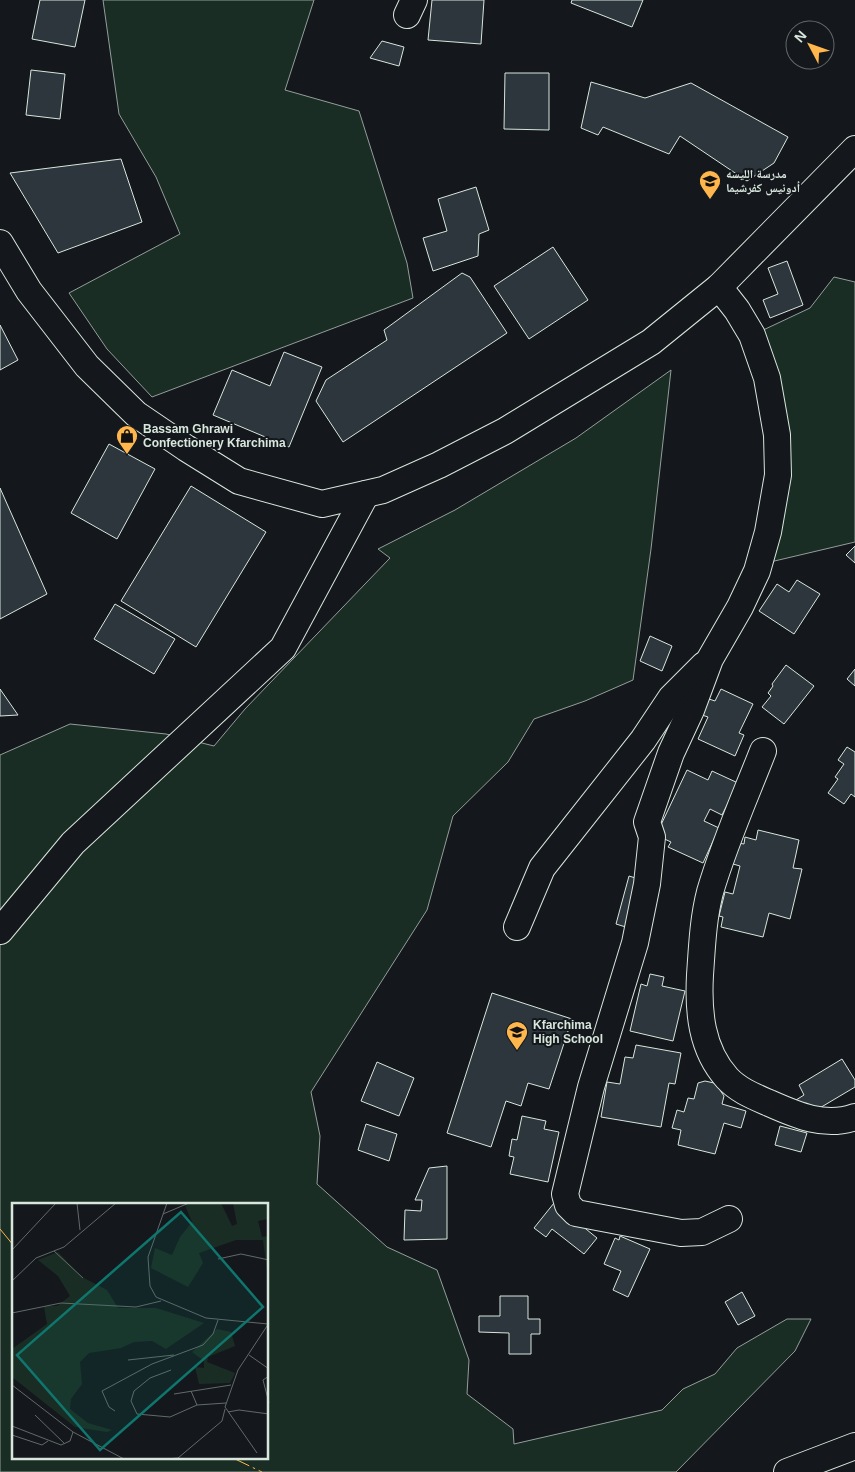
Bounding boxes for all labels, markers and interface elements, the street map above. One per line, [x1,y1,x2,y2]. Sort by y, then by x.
north arrow [785,20,835,70]
text: N [791,27,810,46]
place label: مدرسة الليسه أدونيس كفرشيما [726,167,800,196]
school or university icon: مدرسة الليسه أدونيس كفرشيما [698,169,722,200]
place label: Bassam Ghrawi Confectionery Kfarchima [143,422,286,450]
shop icon: Bassam Ghrawi Confectionery Kfarchima [115,424,139,455]
place label: Kfarchima High School [533,1018,603,1046]
school or university icon: Kfarchima High School [505,1020,529,1051]
inset map [12,1203,269,1460]

